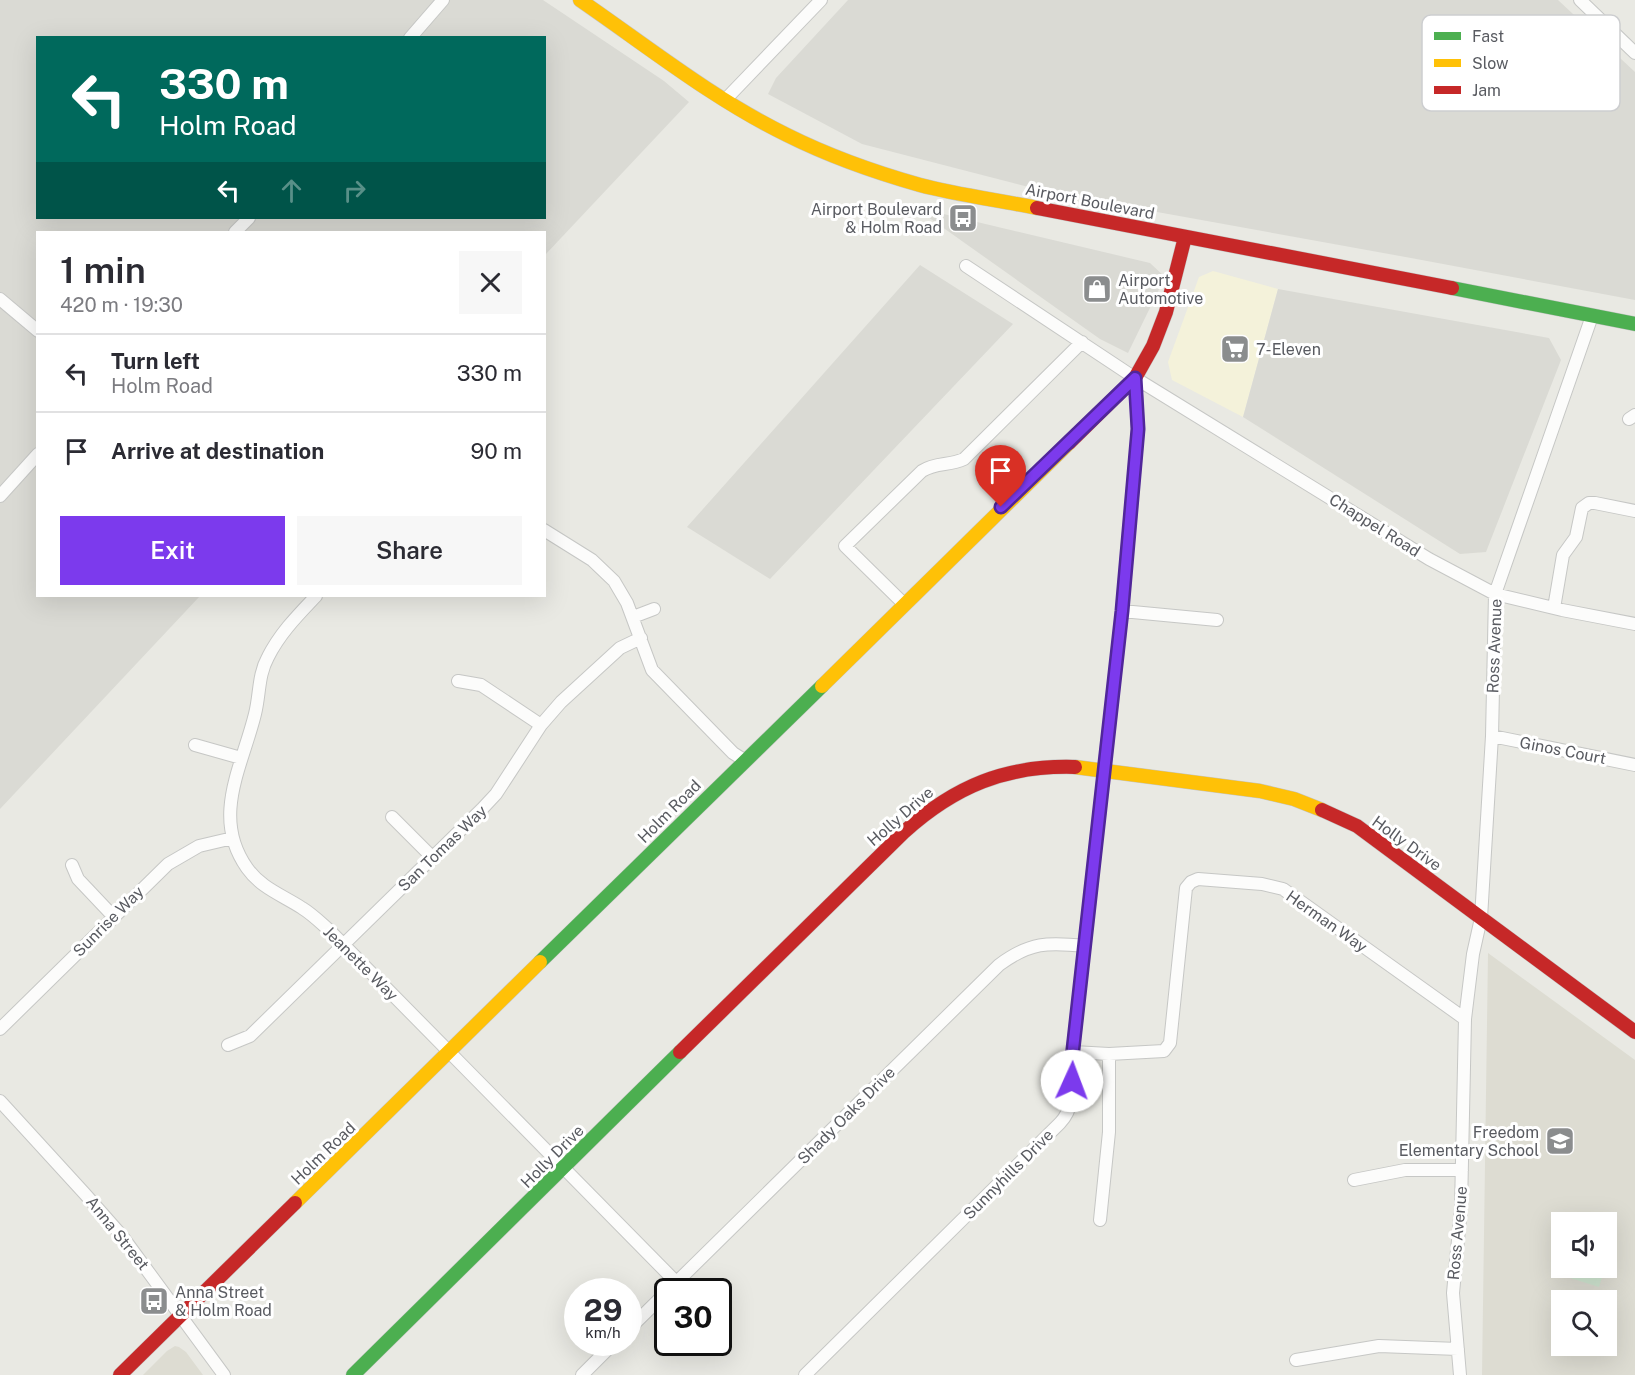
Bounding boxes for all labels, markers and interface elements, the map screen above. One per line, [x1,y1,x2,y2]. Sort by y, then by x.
legend [1422,15,1620,111]
text: Fast [1472,27,1504,46]
text: Slow [1472,54,1509,73]
text: 330 m [159,59,289,108]
icon: left [60,60,138,138]
text: Jam [1472,81,1501,100]
text: Holm Road [159,109,297,141]
icon: left [212,174,245,207]
icon: ahead [275,174,308,207]
icon: right [338,174,371,207]
street label: Airport Boulevard [1024,180,1156,223]
place label: Airport Boulevard & Holm Road [811,200,942,237]
bus stop icon: Airport Boulevard & Holm Road [947,202,979,234]
text: 1 min [60,249,146,291]
button: close [459,251,522,314]
place label: Airport Automotive [1118,271,1203,308]
shop icon: Airport Automotive [1081,273,1113,305]
text: 420 m · 19:30 [60,293,183,317]
supermarket icon: 7-Eleven [1219,333,1251,365]
place label: 7-Eleven [1256,340,1321,359]
text: Turn left [111,348,200,374]
icon: left [60,357,93,390]
text: 330 m [457,360,522,386]
text: Holm Road [111,374,213,398]
icon: arrive [60,435,93,468]
text: Arrive at destination [111,438,324,464]
text: 90 m [471,438,522,464]
pin [975,445,1026,507]
icon: arrive [984,454,1017,487]
street label: Chappel Road [1326,490,1424,561]
button: Exit [60,516,285,585]
button: Share [297,516,522,585]
street label: Ross Avenue [1483,598,1506,694]
street label: Ginos Court [1518,733,1608,768]
street label: Holm Road [634,776,705,847]
street label: Holly Drive [864,783,937,850]
street label: San Tomas Way [394,801,491,895]
street label: Holly Drive [1368,812,1445,875]
street label: Sunrise Way [69,882,148,961]
street label: Herman Way [1283,887,1371,957]
street label: Jeanette Way [319,922,402,1005]
position arrow [1040,1049,1104,1113]
street label: Shady Oaks Drive [794,1063,899,1168]
street label: Holm Road [287,1118,359,1189]
street label: Holly Drive [517,1121,588,1192]
place label: Freedom Elementary School [1399,1123,1539,1160]
street label: Sunnyhills Drive [959,1125,1057,1223]
school or university icon: Freedom Elementary School [1544,1125,1576,1157]
street label: Ross Avenue [1444,1185,1471,1281]
street label: Anna Street [82,1193,153,1274]
map controls [1551,1212,1617,1356]
button: sound [1551,1212,1617,1278]
speed limit sign: 30 [654,1278,732,1356]
place label: Anna Street & Holm Road [175,1283,272,1320]
bus stop icon: Anna Street & Holm Road [138,1285,170,1317]
button: search [1551,1290,1617,1356]
text: 29 [584,1292,622,1328]
text: km/h [585,1324,621,1341]

